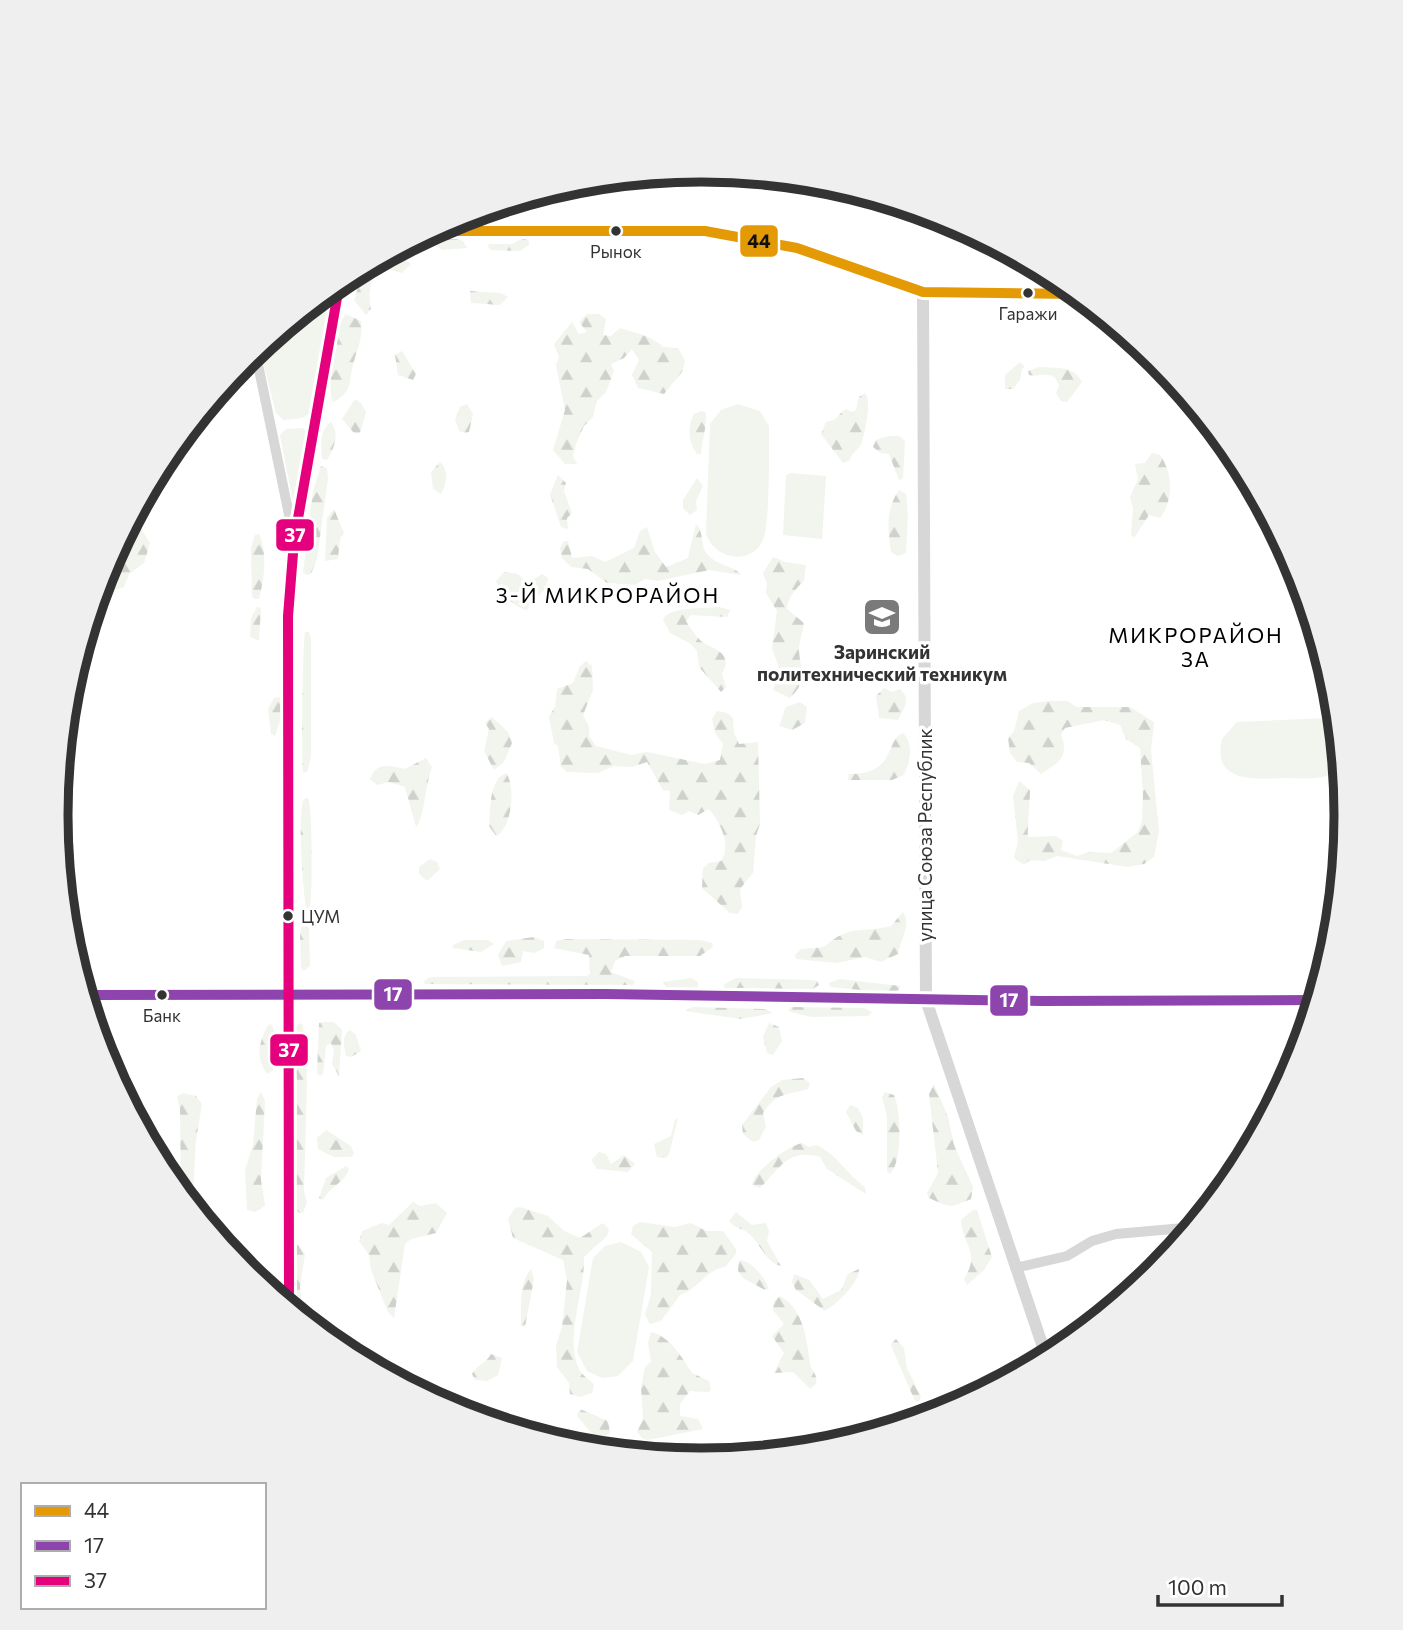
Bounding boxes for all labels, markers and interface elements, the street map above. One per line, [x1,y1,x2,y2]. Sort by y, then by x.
marker: Рынок [609,224,623,238]
line badge: 44 [739,224,779,258]
text: 44 [747,229,771,252]
place label: Рынок [590,241,642,262]
marker: Гаражи [1021,286,1035,300]
place label: Гаражи [999,303,1057,324]
line badge: 37 [275,518,315,552]
text: 37 [284,523,306,546]
district label: 3-Й МИКРОРАЙОН [496,582,720,607]
school or university icon: Заринский политехнический техникум [861,596,903,638]
district label: МИКРОРАЙОН 3А [1108,622,1284,671]
place label: Заринский политехнический техникум [757,640,1007,685]
street label: улица Союза Республик [913,728,936,942]
place label: ЦУМ [301,906,340,927]
marker: ЦУМ [281,909,295,923]
line badge: 17 [373,978,413,1011]
text: 17 [383,982,403,1005]
line badge: 17 [989,984,1029,1017]
marker: Банк [155,988,169,1002]
text: 17 [999,988,1019,1011]
place label: Банк [143,1005,181,1026]
line badge: 37 [269,1033,309,1067]
text: 37 [278,1038,300,1061]
legend [21,1483,266,1609]
text: 44 [84,1497,110,1522]
text: 17 [84,1532,104,1557]
scale bar [1158,1564,1282,1608]
text: 37 [84,1567,107,1592]
text: 100 m [1168,1574,1227,1599]

